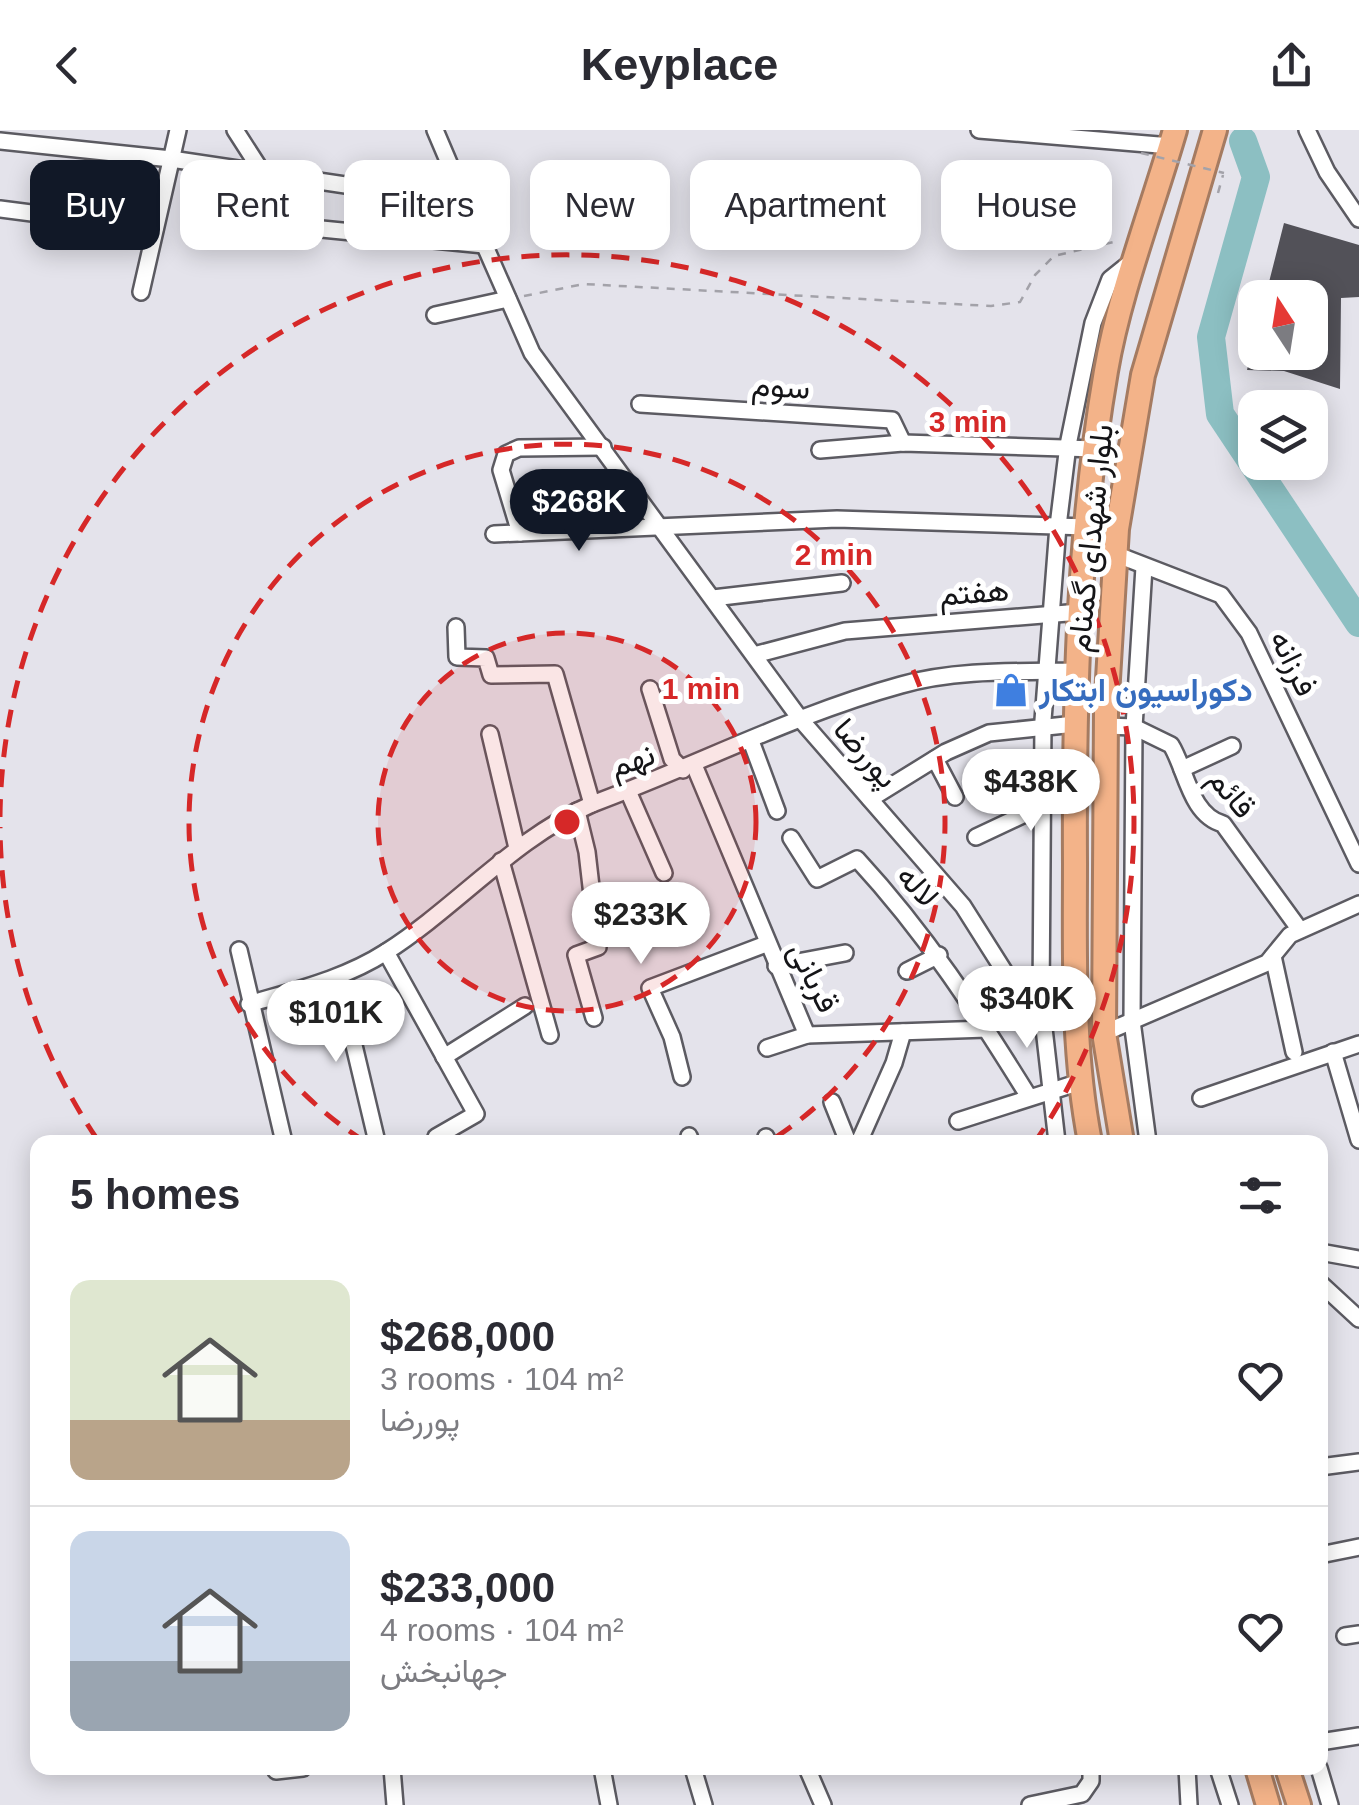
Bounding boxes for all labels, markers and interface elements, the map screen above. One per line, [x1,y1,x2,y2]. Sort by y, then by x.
icon: back [40,38,95,93]
icon: share [1264,38,1319,93]
text: Keyplace [581,39,778,90]
chip: Buy [30,160,160,250]
chip: Rent [180,160,324,250]
chip: Filters [344,160,510,250]
chip: New [530,160,670,250]
chip: Apartment [690,160,921,250]
chip: House [941,160,1112,250]
north arrow [1238,280,1328,370]
map controls [1238,280,1328,480]
street label: سوم [750,366,811,409]
button: layers [1238,390,1328,480]
text: 3 min [929,405,1007,438]
street label: بلوار شهدای گمنام [1060,422,1123,654]
pin: $268K [509,469,649,554]
text: $268K [532,483,626,519]
text: 2 min [795,538,873,571]
street label: هفتم [938,572,1010,615]
street label: فرزانه [1261,624,1325,703]
shop icon: دکوراسیون ابتکار [992,671,1030,709]
text: 1 min [662,672,740,705]
place label: دکوراسیون ابتکار [1038,672,1253,710]
street label: پوررضا [823,711,906,798]
street label: نهم [605,735,660,787]
pin: $438K [961,749,1101,834]
street label: قائم [1199,761,1263,827]
text: $438K [984,763,1078,799]
centre of rings [549,804,585,840]
street label: لاله [890,858,946,914]
pin: $233K [571,882,711,967]
text: $233K [594,896,688,932]
street label: قربانی [779,936,847,1019]
pin: $340K [957,966,1097,1051]
pin: $101K [266,980,406,1065]
text: $340K [980,980,1074,1016]
text: $101K [289,994,383,1030]
icon: filters [1233,1168,1288,1223]
text: 5 homes [70,1171,240,1218]
text: $268,000 [380,1313,555,1360]
icon: home [150,1320,270,1440]
icon: heart [1233,1353,1288,1408]
text: 3 rooms · 104 m² [380,1361,624,1397]
text: پوررضا [380,1402,460,1438]
text: $233,000 [380,1564,555,1611]
icon: home [150,1571,270,1691]
icon: heart [1233,1604,1288,1659]
text: 4 rooms · 104 m² [380,1612,624,1648]
text: جهانبخش [380,1653,507,1689]

